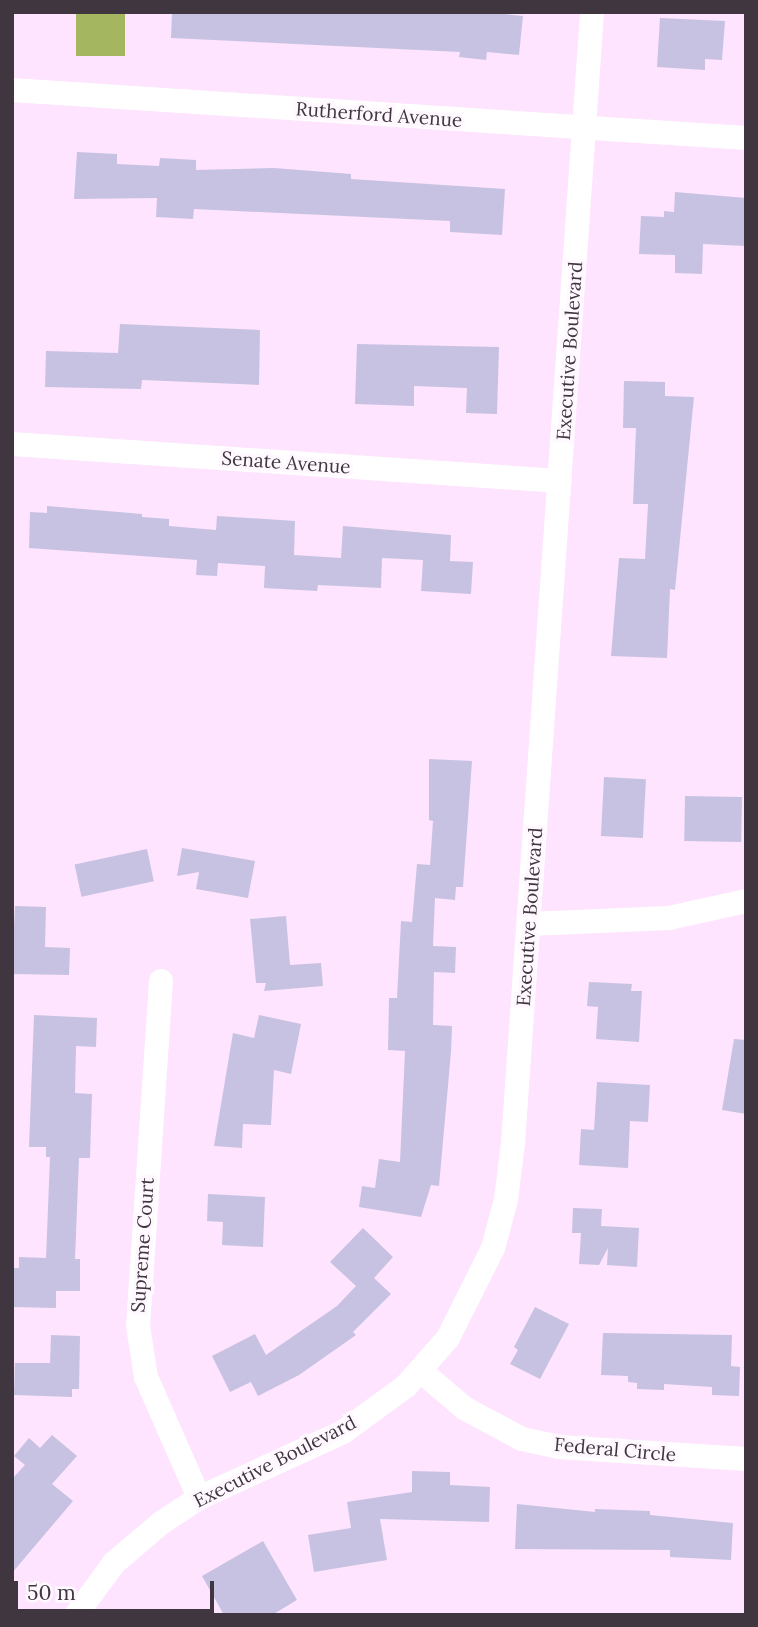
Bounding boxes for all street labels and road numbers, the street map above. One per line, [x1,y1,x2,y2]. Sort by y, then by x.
street label: Rutherford Avenue [295,98,463,132]
street label: Executive Boulevard [552,261,588,441]
street label: Senate Avenue [221,447,351,479]
street label: Executive Boulevard [512,827,548,1007]
street label: Supreme Court [127,1177,159,1313]
street label: Executive Boulevard [190,1411,360,1513]
street label: Federal Circle [553,1433,677,1467]

